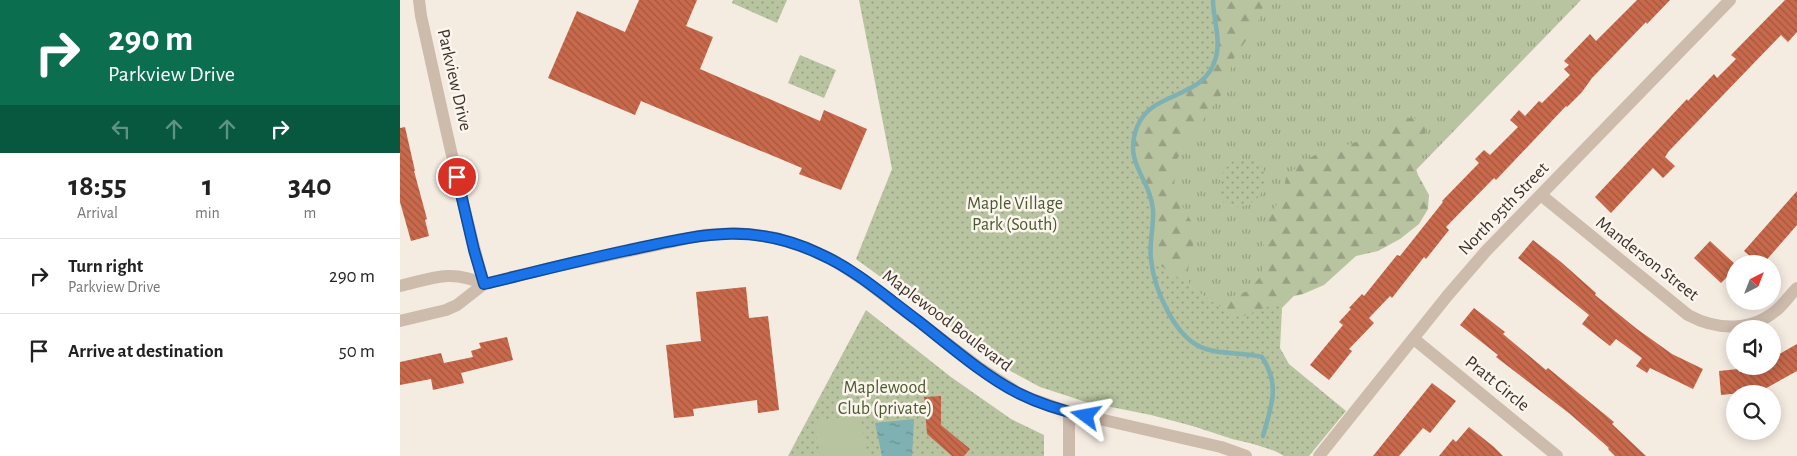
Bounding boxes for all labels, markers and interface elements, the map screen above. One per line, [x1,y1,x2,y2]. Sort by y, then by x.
icon: right [25,20,90,85]
text: 290 m [108,22,193,57]
street label: Parkview Drive [434,27,474,133]
text: Parkview Drive [108,63,235,85]
icon: left [107,115,135,143]
icon: ahead [160,115,188,143]
icon: ahead [213,115,241,143]
icon: right [266,115,294,143]
pin [436,156,478,198]
street label: North 95th Street [1456,159,1553,259]
icon: arrive [443,163,471,191]
text: 18:55 [68,171,127,201]
text: 1 [202,171,213,201]
text: 340 [288,171,332,201]
park label: Maple Village Park (South) [967,195,1063,234]
text: Arrival [77,205,118,221]
text: min [195,205,220,221]
text: m [304,205,316,221]
street label: Manderson Street [1592,213,1702,305]
north arrow [1726,255,1781,310]
map controls [1726,255,1781,440]
text: Turn right [68,257,143,276]
icon: right [25,262,53,290]
text: 290 m [329,267,375,286]
street label: Maplewood Boulevard [879,267,1015,375]
text: Parkview Drive [68,279,160,295]
button: sound [1726,320,1781,375]
icon: arrive [25,337,53,365]
text: Arrive at destination [68,342,224,361]
text: 50 m [339,342,375,361]
street label: Pratt Circle [1462,353,1532,415]
park label: Maplewood Club (private) [838,379,932,418]
button: search [1726,385,1781,440]
position arrow [1059,389,1111,441]

